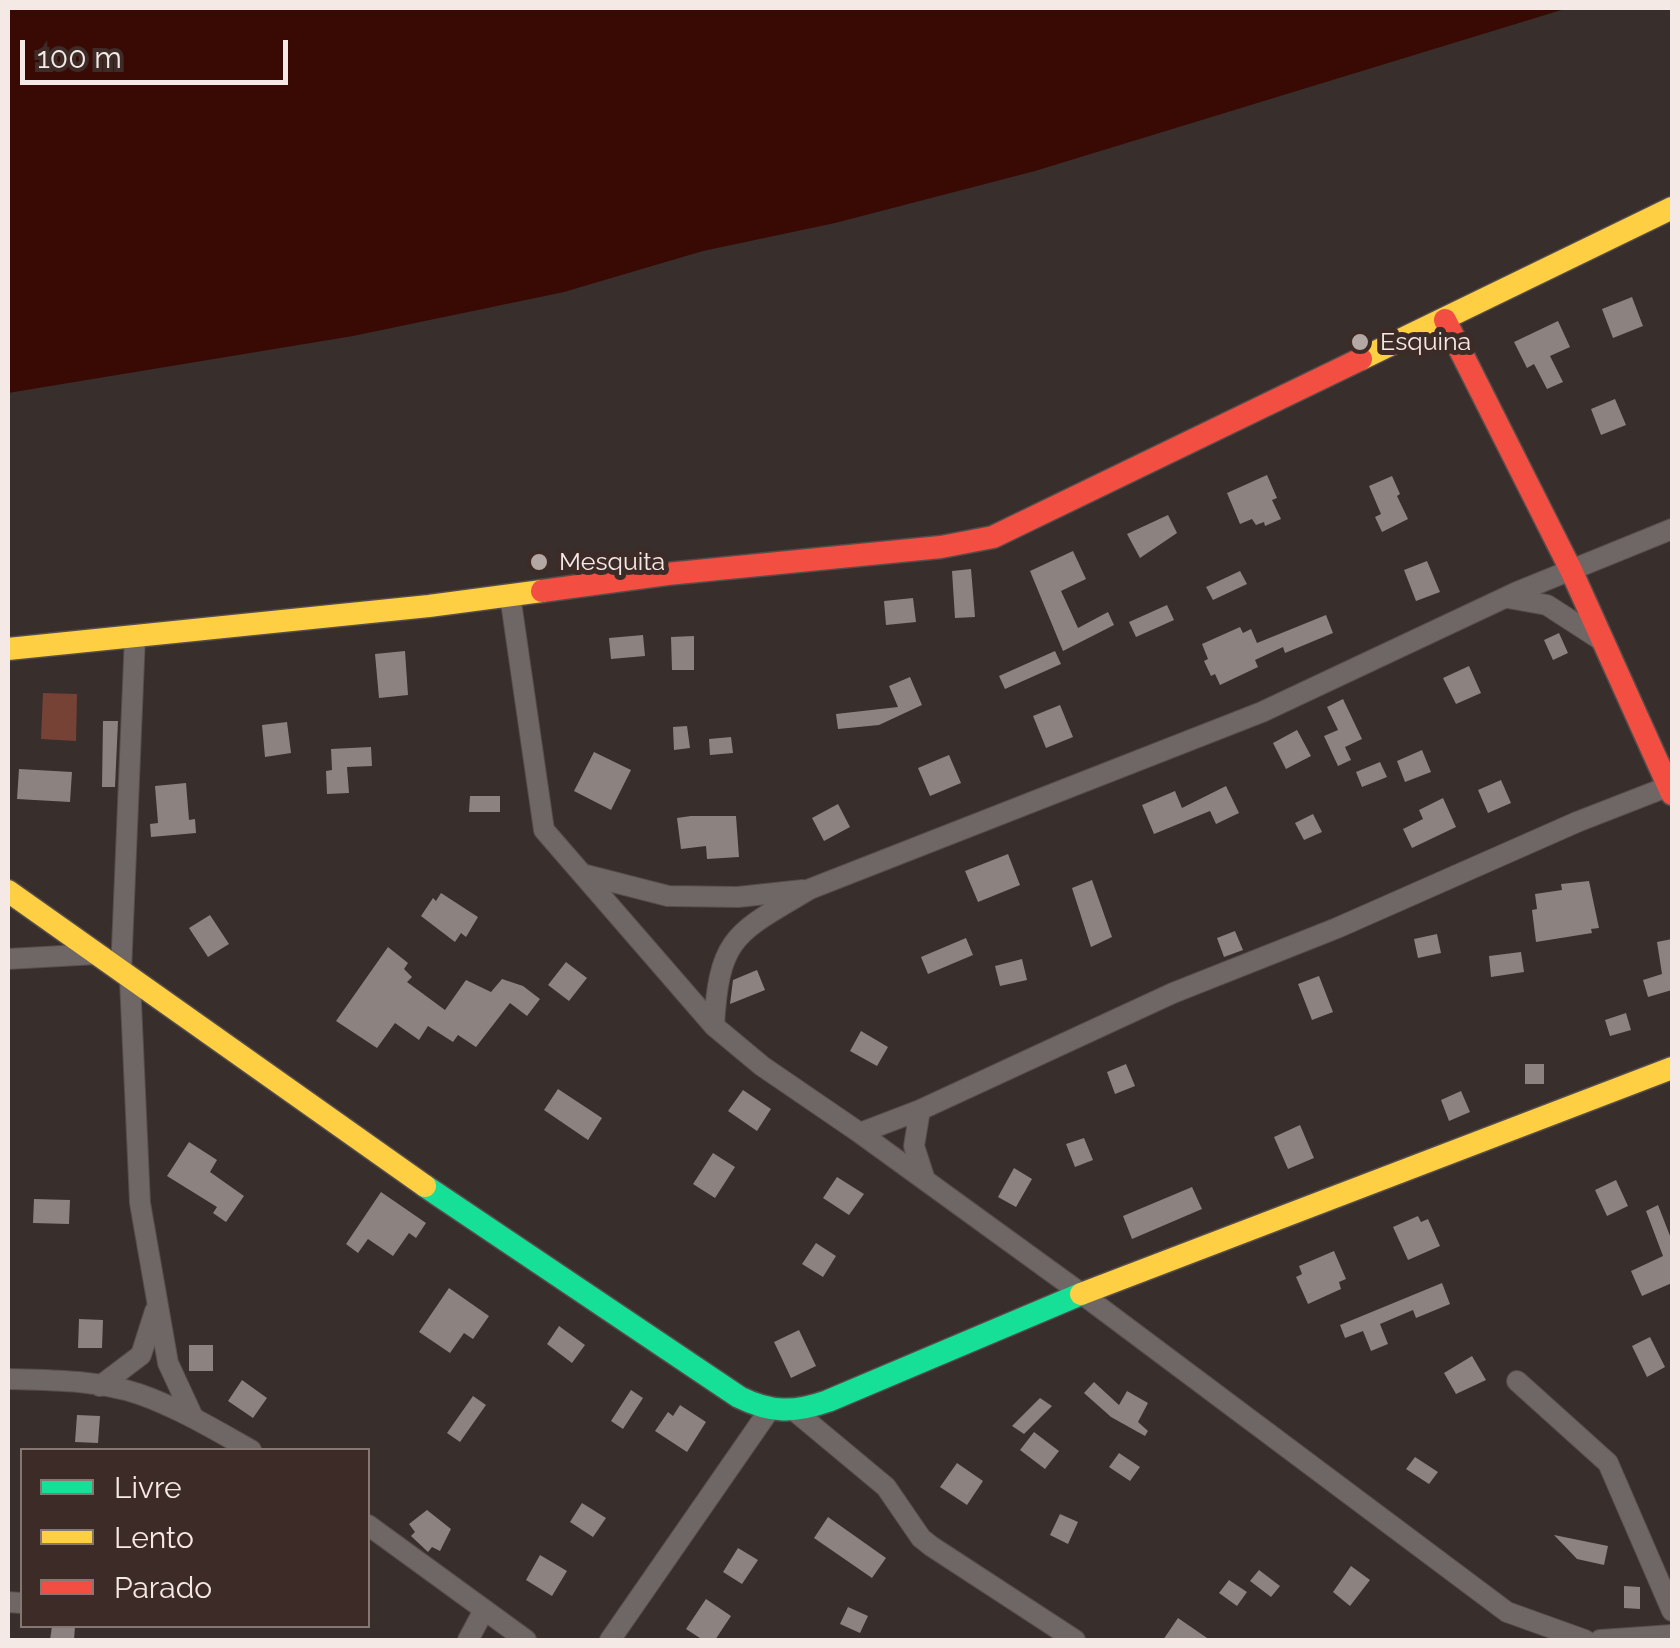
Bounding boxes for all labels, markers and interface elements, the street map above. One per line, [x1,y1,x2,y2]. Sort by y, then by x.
scale bar [25,20,292,82]
text: 100 m [37,40,122,75]
place label: Esquina [1380,327,1471,357]
marker: Esquina [1349,331,1371,353]
place label: Mesquita [559,547,665,577]
marker: Mesquita [528,551,550,573]
legend [20,1448,370,1628]
text: Livre [114,1470,182,1505]
text: Lento [114,1520,194,1555]
text: Parado [114,1570,212,1605]

